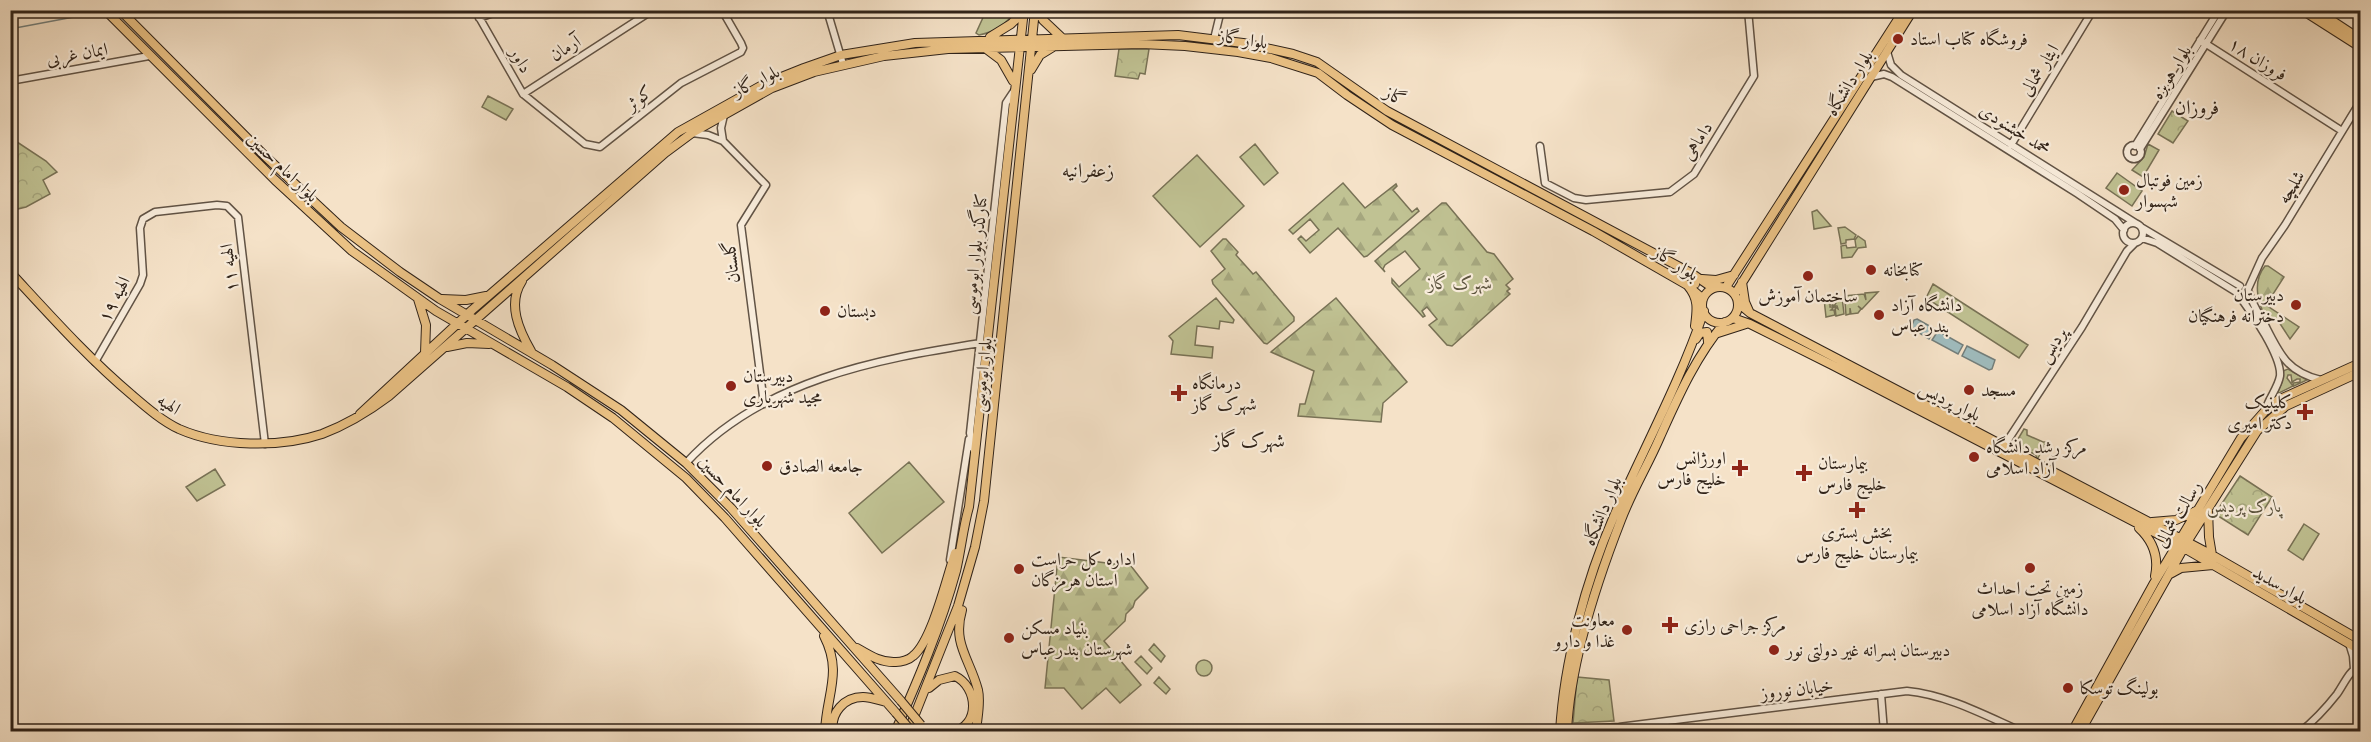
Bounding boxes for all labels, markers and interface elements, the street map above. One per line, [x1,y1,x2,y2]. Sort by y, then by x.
street label: بلوار گاز [1215,24,1269,55]
place label: فروشگاه کتاب استاد [1910,27,2028,51]
street label: آرمان [546,30,587,67]
marker: فروشگاه کتاب استاد [1891,32,1905,46]
street label: فروزان ۱۸ [2224,33,2291,86]
street label: ایمان غربی [45,39,110,72]
street label: ایثار شمالی [2015,40,2064,101]
street label: بلوار هوبزه [2147,41,2197,104]
street label: داور [503,42,536,77]
street label: بلوار دانشگاه [1819,46,1879,120]
street label: بلوار گاز [727,60,784,104]
street label: گاز [1378,80,1410,112]
street label: کوثر [620,81,658,118]
district label: فروزان [2175,96,2219,121]
street label: محمد خشنودی [1975,99,2054,160]
street label: داماهی [1677,118,1718,165]
street label: بلوار امام حسین [239,128,323,210]
district label: زعفرانیه [1062,159,1114,184]
street label: شلمچه [2273,167,2310,208]
place label: زمین فوتبال شهسوار [2134,170,2203,213]
marker: زمین فوتبال شهسوار [2117,183,2131,197]
street label: کنارگذر بلوار ابوموسی [956,192,994,316]
street label: گلستان [717,239,746,285]
street label: بلوار گاز [1647,239,1703,286]
street label: الهیه ۱۱ [216,242,244,293]
place label: کتابخانه [1883,260,1923,282]
marker: کتابخانه [1864,263,1878,277]
marker: ساختمان آموزش [1801,269,1815,283]
park label: شهرک گاز [1427,272,1492,295]
street label: الهیه ۱۹ [94,273,136,326]
place label: دبیرستان دخترانه فرهنگیان [2188,285,2284,328]
place label: ساختمان آموزش [1758,286,1858,308]
place label: دانشگاه آزاد بندرعباس [1891,293,1962,338]
marker: دبیرستان دخترانه فرهنگیان [2289,298,2303,312]
place label: دبستان [837,301,877,323]
marker: دبستان [818,304,832,318]
marker: دانشگاه آزاد بندرعباس [1872,308,1886,322]
street label: پردیس [2033,322,2073,367]
street label: بلوار ابوموسی [968,337,999,414]
place label: دبیرستان مجید شهریاری [743,366,822,409]
place label: درمانگاه شهرک گاز [1190,371,1257,416]
street label: بلوار پردیس [1915,377,1984,427]
marker: دبیرستان مجید شهریاری [724,379,738,393]
place label: مسجد [1981,380,2016,402]
marker: مسجد [1962,383,1976,397]
marker: درمانگاه شهرک گاز [1170,384,1188,402]
street label: الهیه [153,389,184,421]
place label: کلینیک دکتر امیری [2227,392,2292,435]
marker: کلینیک دکتر امیری [2296,403,2314,421]
district label: شهرک گاز [1211,428,1285,454]
place label: مرکز رشد دانشگاه آزاد اسلامی [1986,435,2087,480]
place label: اورژانس خلیج فارس [1657,448,1726,495]
marker: مرکز رشد دانشگاه آزاد اسلامی [1967,450,1981,464]
street label: بلوار امام حسین [690,451,771,535]
place label: بیمارستان خلیج فارس [1818,453,1887,500]
place label: جامعه الصادق [779,456,863,478]
marker: جامعه الصادق [760,459,774,473]
marker: اورژانس خلیج فارس [1731,459,1749,477]
marker: بیمارستان خلیج فارس [1795,464,1813,482]
street label: بلوار دانشگاه [1577,473,1627,549]
street label: رسالت شمالی [2150,477,2207,552]
park label: پارک پردیس [2206,496,2283,519]
marker: بخش بستری بیمارستان خلیج فارس [1848,501,1866,519]
place label: بخش بستری بیمارستان خلیج فارس [1796,522,1918,569]
place label: اداره کل حراست استان هرمزگان [1031,549,1136,593]
marker: زمین تحت احداث دانشگاه آزاد اسلامی [2023,561,2037,575]
marker: اداره کل حراست استان هرمزگان [1012,562,1026,576]
street label: بلوار سدید [2248,562,2311,610]
place label: زمین تحت احداث دانشگاه آزاد اسلامی [1971,578,2089,621]
place label: معاونت غذا و دارو [1552,610,1615,653]
place label: مرکز جراحی رازی [1684,615,1786,638]
marker: مرکز جراحی رازی [1661,616,1679,634]
place label: بنیاد مسکن شهرستان بندرعباس [1021,618,1133,661]
marker: معاونت غذا و دارو [1620,623,1634,637]
marker: بنیاد مسکن شهرستان بندرعباس [1002,631,1016,645]
place label: دبیرستان بسرانه غیر دولتی نور [1784,640,1950,663]
marker: دبیرستان بسرانه غیر دولتی نور [1767,643,1781,657]
street label: خیابان نوروز [1757,675,1835,706]
place label: بولینگ توسکا [2080,676,2159,700]
marker: بولینگ توسکا [2061,681,2075,695]

